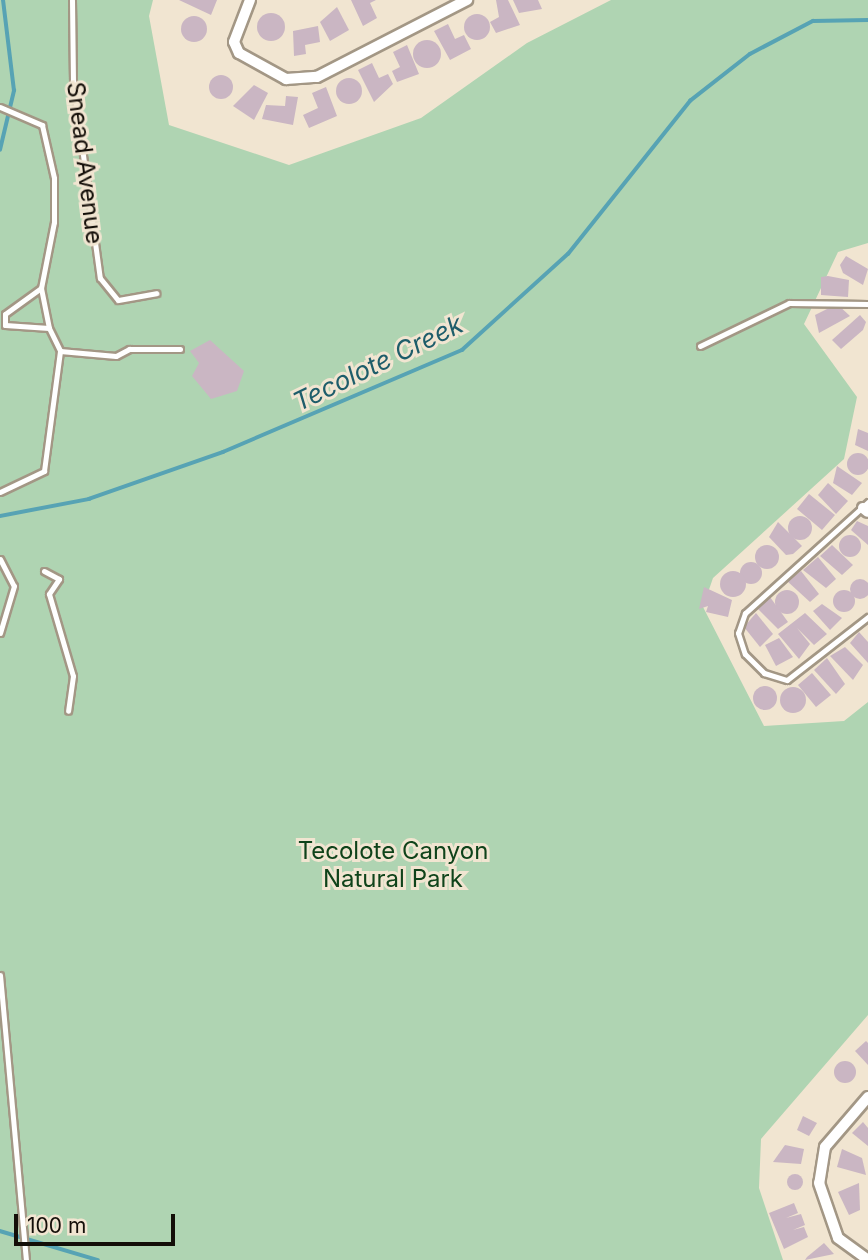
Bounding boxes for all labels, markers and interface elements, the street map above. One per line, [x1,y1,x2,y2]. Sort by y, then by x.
street label: Snead Avenue [61,80,109,246]
water label: Tecolote Creek [288,308,468,418]
park label: Tecolote Canyon Natural Park [298,837,488,893]
scale bar [18,1200,178,1244]
text: 100 m [27,1213,86,1238]

